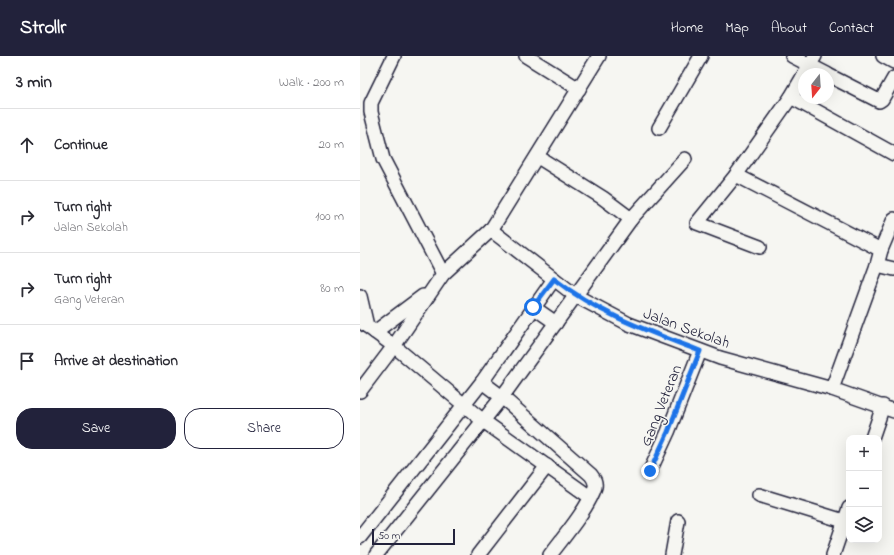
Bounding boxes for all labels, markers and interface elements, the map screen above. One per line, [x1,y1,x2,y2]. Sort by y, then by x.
text: Strollr [20,15,66,42]
text: Home [671,18,703,39]
text: Map [725,18,749,39]
text: About [771,18,807,39]
text: Contact [829,18,874,39]
north arrow [798,68,834,104]
text: 3 min [16,70,52,95]
text: Walk · 200 m [279,73,344,92]
icon: ahead [16,134,38,156]
text: Continue [54,134,108,156]
text: 20 m [319,135,344,154]
text: Turn right [54,196,112,218]
icon: right [16,206,38,228]
text: 100 m [315,207,344,226]
text: Jalan Sekolah [54,218,128,237]
text: Turn right [54,268,112,290]
icon: right [16,278,38,300]
text: 80 m [320,279,344,298]
text: Gang Veteran [54,290,124,309]
route start [524,298,542,316]
street label: Jalan Sekolah [640,302,733,356]
icon: arrive [16,350,38,372]
text: Arrive at destination [54,350,178,372]
street label: Gang Veteran [635,361,689,450]
button: Save [16,408,176,449]
button: Share [184,408,344,449]
map controls [846,435,882,543]
button: + [846,435,882,471]
route end [641,462,659,480]
button: − [846,471,882,507]
button: layers [846,507,882,543]
scale bar [372,527,455,546]
text: 50 m [378,528,400,544]

